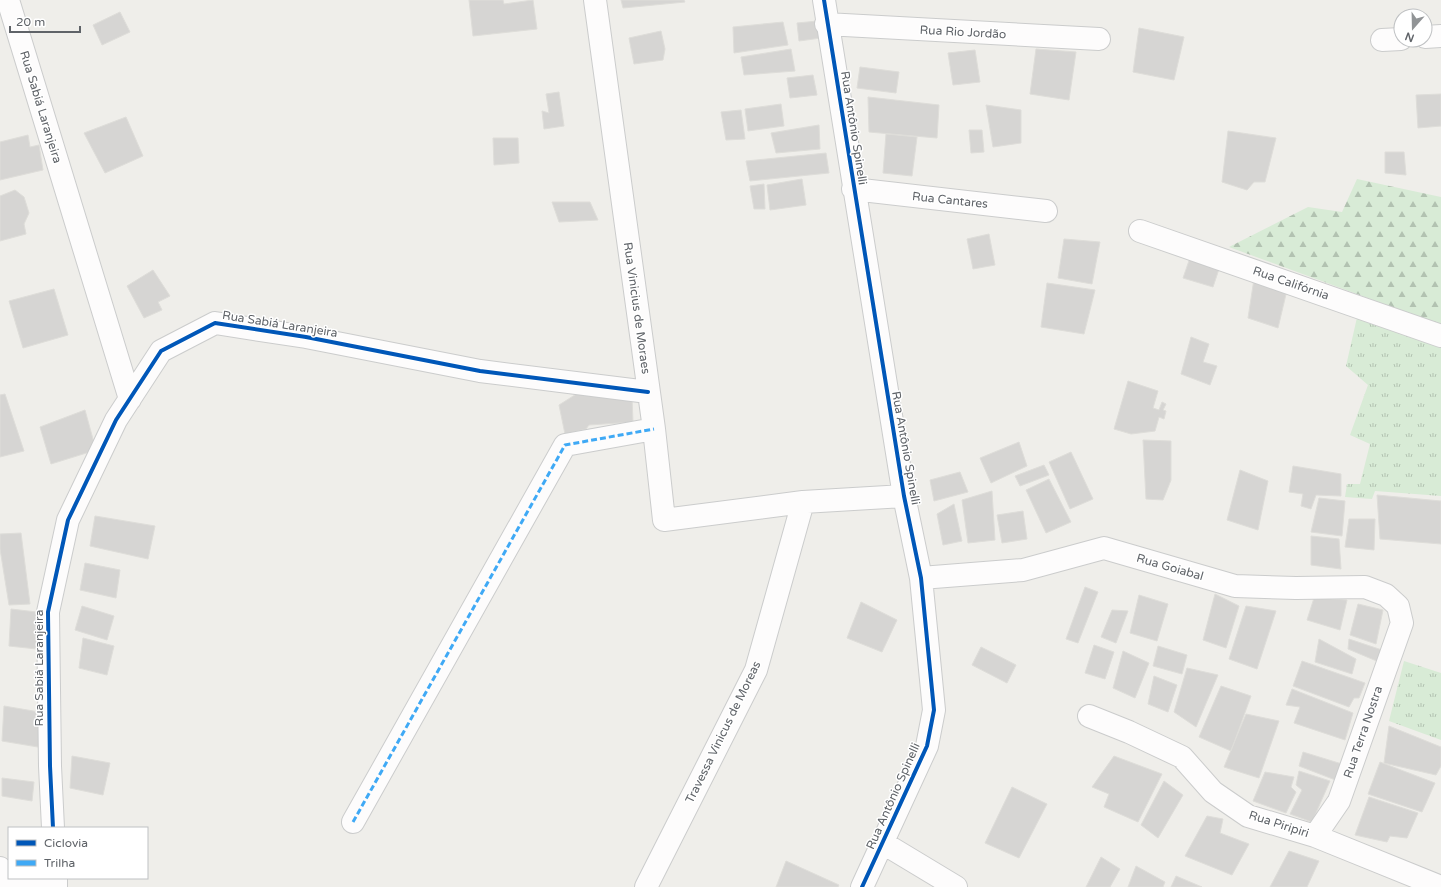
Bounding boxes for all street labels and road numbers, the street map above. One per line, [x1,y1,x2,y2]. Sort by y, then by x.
street label: Rua Rio Jordão [919,23,1007,41]
street label: Rua Sabiá Laranjeira [17,49,65,165]
street label: Rua Antônio Spinelli [838,70,870,186]
street label: Rua Cantares [911,189,989,211]
street label: Rua Vinicius de Moraes [621,241,653,375]
street label: Rua Califórnia [1251,263,1331,303]
street label: Rua Sabiá Laranjeira [221,308,339,340]
street label: Rua Antônio Spinelli [889,390,923,506]
street label: Rua Goiabal [1135,551,1205,583]
street label: Rua Sabiá Laranjeira [32,610,46,726]
street label: Travessa Vinicus de Moreas [682,658,764,805]
street label: Rua Terra Nostra [1341,684,1385,780]
street label: Rua Antônio Spinelli [863,741,923,851]
street label: Rua Piripiri [1247,808,1311,840]

